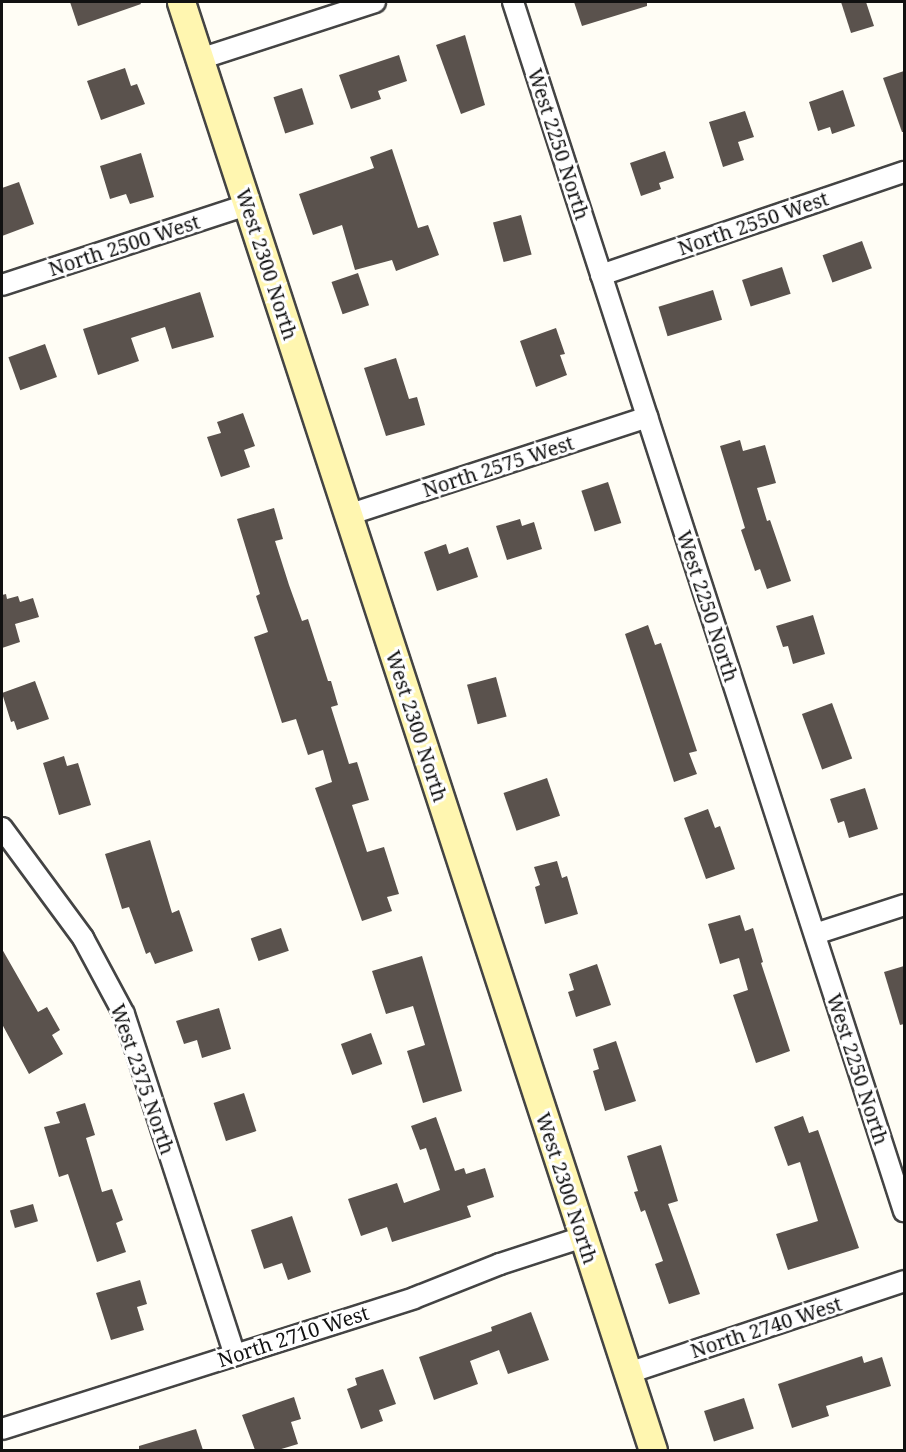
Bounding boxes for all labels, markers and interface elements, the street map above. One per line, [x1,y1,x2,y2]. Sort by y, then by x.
street label: West 2250 North [523,65,595,223]
street label: West 2300 North [231,185,303,343]
street label: North 2550 West [675,186,831,260]
street label: North 2500 West [45,209,203,281]
street label: North 2575 West [419,430,577,502]
street label: West 2250 North [672,527,744,685]
street label: West 2300 North [381,647,453,805]
street label: West 2250 North [822,990,894,1148]
street label: West 2375 North [106,1001,180,1157]
street label: West 2300 North [531,1109,603,1267]
street label: North 2740 West [687,1291,845,1363]
street label: North 2710 West [214,1300,372,1372]

